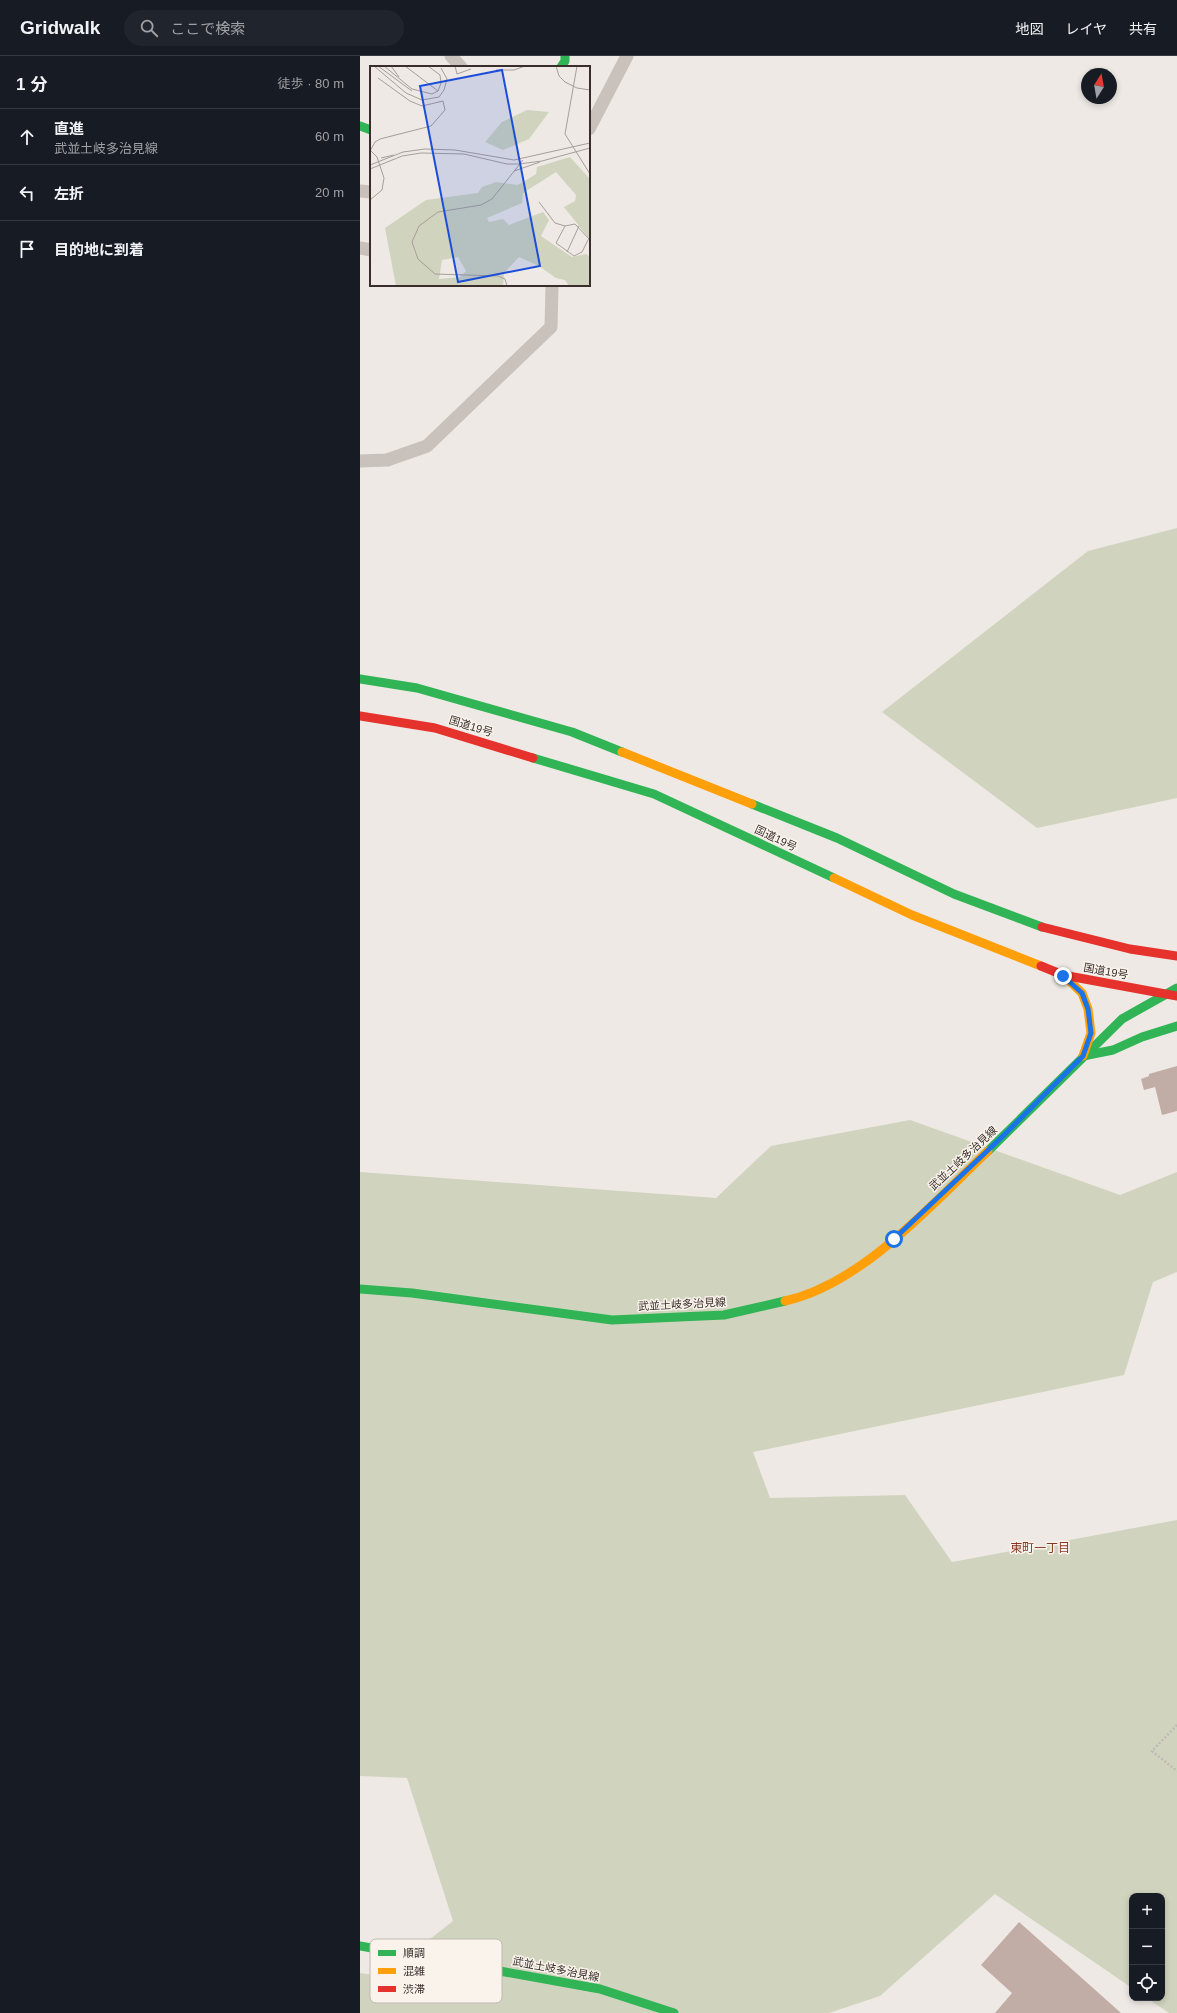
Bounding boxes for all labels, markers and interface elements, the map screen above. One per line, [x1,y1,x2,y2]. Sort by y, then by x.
search box [124,10,404,46]
text: Gridwalk [20,17,100,38]
icon: search [138,17,160,39]
text: ここで検索 [170,20,245,37]
text: 地図 [1015,21,1043,37]
text: レイヤ [1065,21,1107,37]
text: 共有 [1129,21,1157,37]
inset map [370,66,590,286]
north arrow [1081,68,1117,104]
text: 1 分 [16,75,47,94]
text: 徒歩 · 80 m [278,76,344,91]
text: 直進 [54,120,84,137]
icon: ahead [16,126,38,148]
text: 60 m [315,129,344,144]
text: 武並土岐多治見線 [54,141,158,156]
icon: left [16,182,38,204]
text: 左折 [54,185,84,202]
text: 20 m [315,185,344,200]
icon: arrive [16,238,38,260]
text: 目的地に到着 [54,241,144,258]
street label: 国道19号 [448,714,494,738]
street label: 国道19号 [753,823,799,853]
street label: 国道19号 [1083,961,1129,981]
route end [1054,967,1072,985]
street label: 武並土岐多治見線 [927,1124,999,1192]
route start [885,1230,903,1248]
street label: 武並土岐多治見線 [638,1296,726,1312]
district label: 東町一丁目 [1010,1541,1070,1555]
map controls [1129,1893,1165,2001]
button: + [1129,1893,1165,1929]
button: − [1129,1929,1165,1965]
legend [370,1939,502,2003]
text: 順調 [403,1947,425,1959]
street label: 武並土岐多治見線 [512,1955,600,1983]
text: 混雑 [403,1965,425,1977]
button: locate [1129,1965,1165,2001]
text: 渋滞 [403,1983,425,1995]

